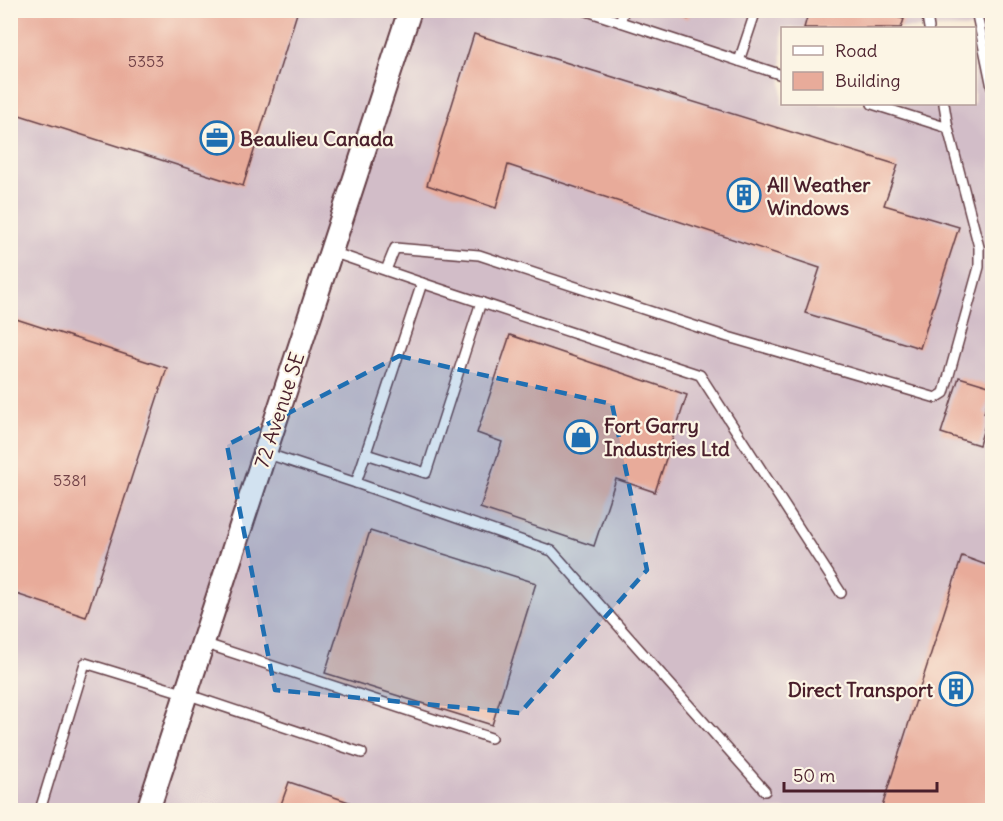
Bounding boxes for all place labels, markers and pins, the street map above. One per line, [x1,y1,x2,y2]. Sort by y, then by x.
office icon: Beaulieu Canada [199,120,235,156]
place label: Beaulieu Canada [240,126,394,151]
place label: All Weather Windows [767,172,871,220]
building icon: All Weather Windows [726,177,762,213]
place label: Fort Garry Industries Ltd [604,413,730,461]
shop icon: Fort Garry Industries Ltd [563,419,599,455]
building icon: Direct Transport [938,671,974,707]
place label: Direct Transport [788,677,933,702]

